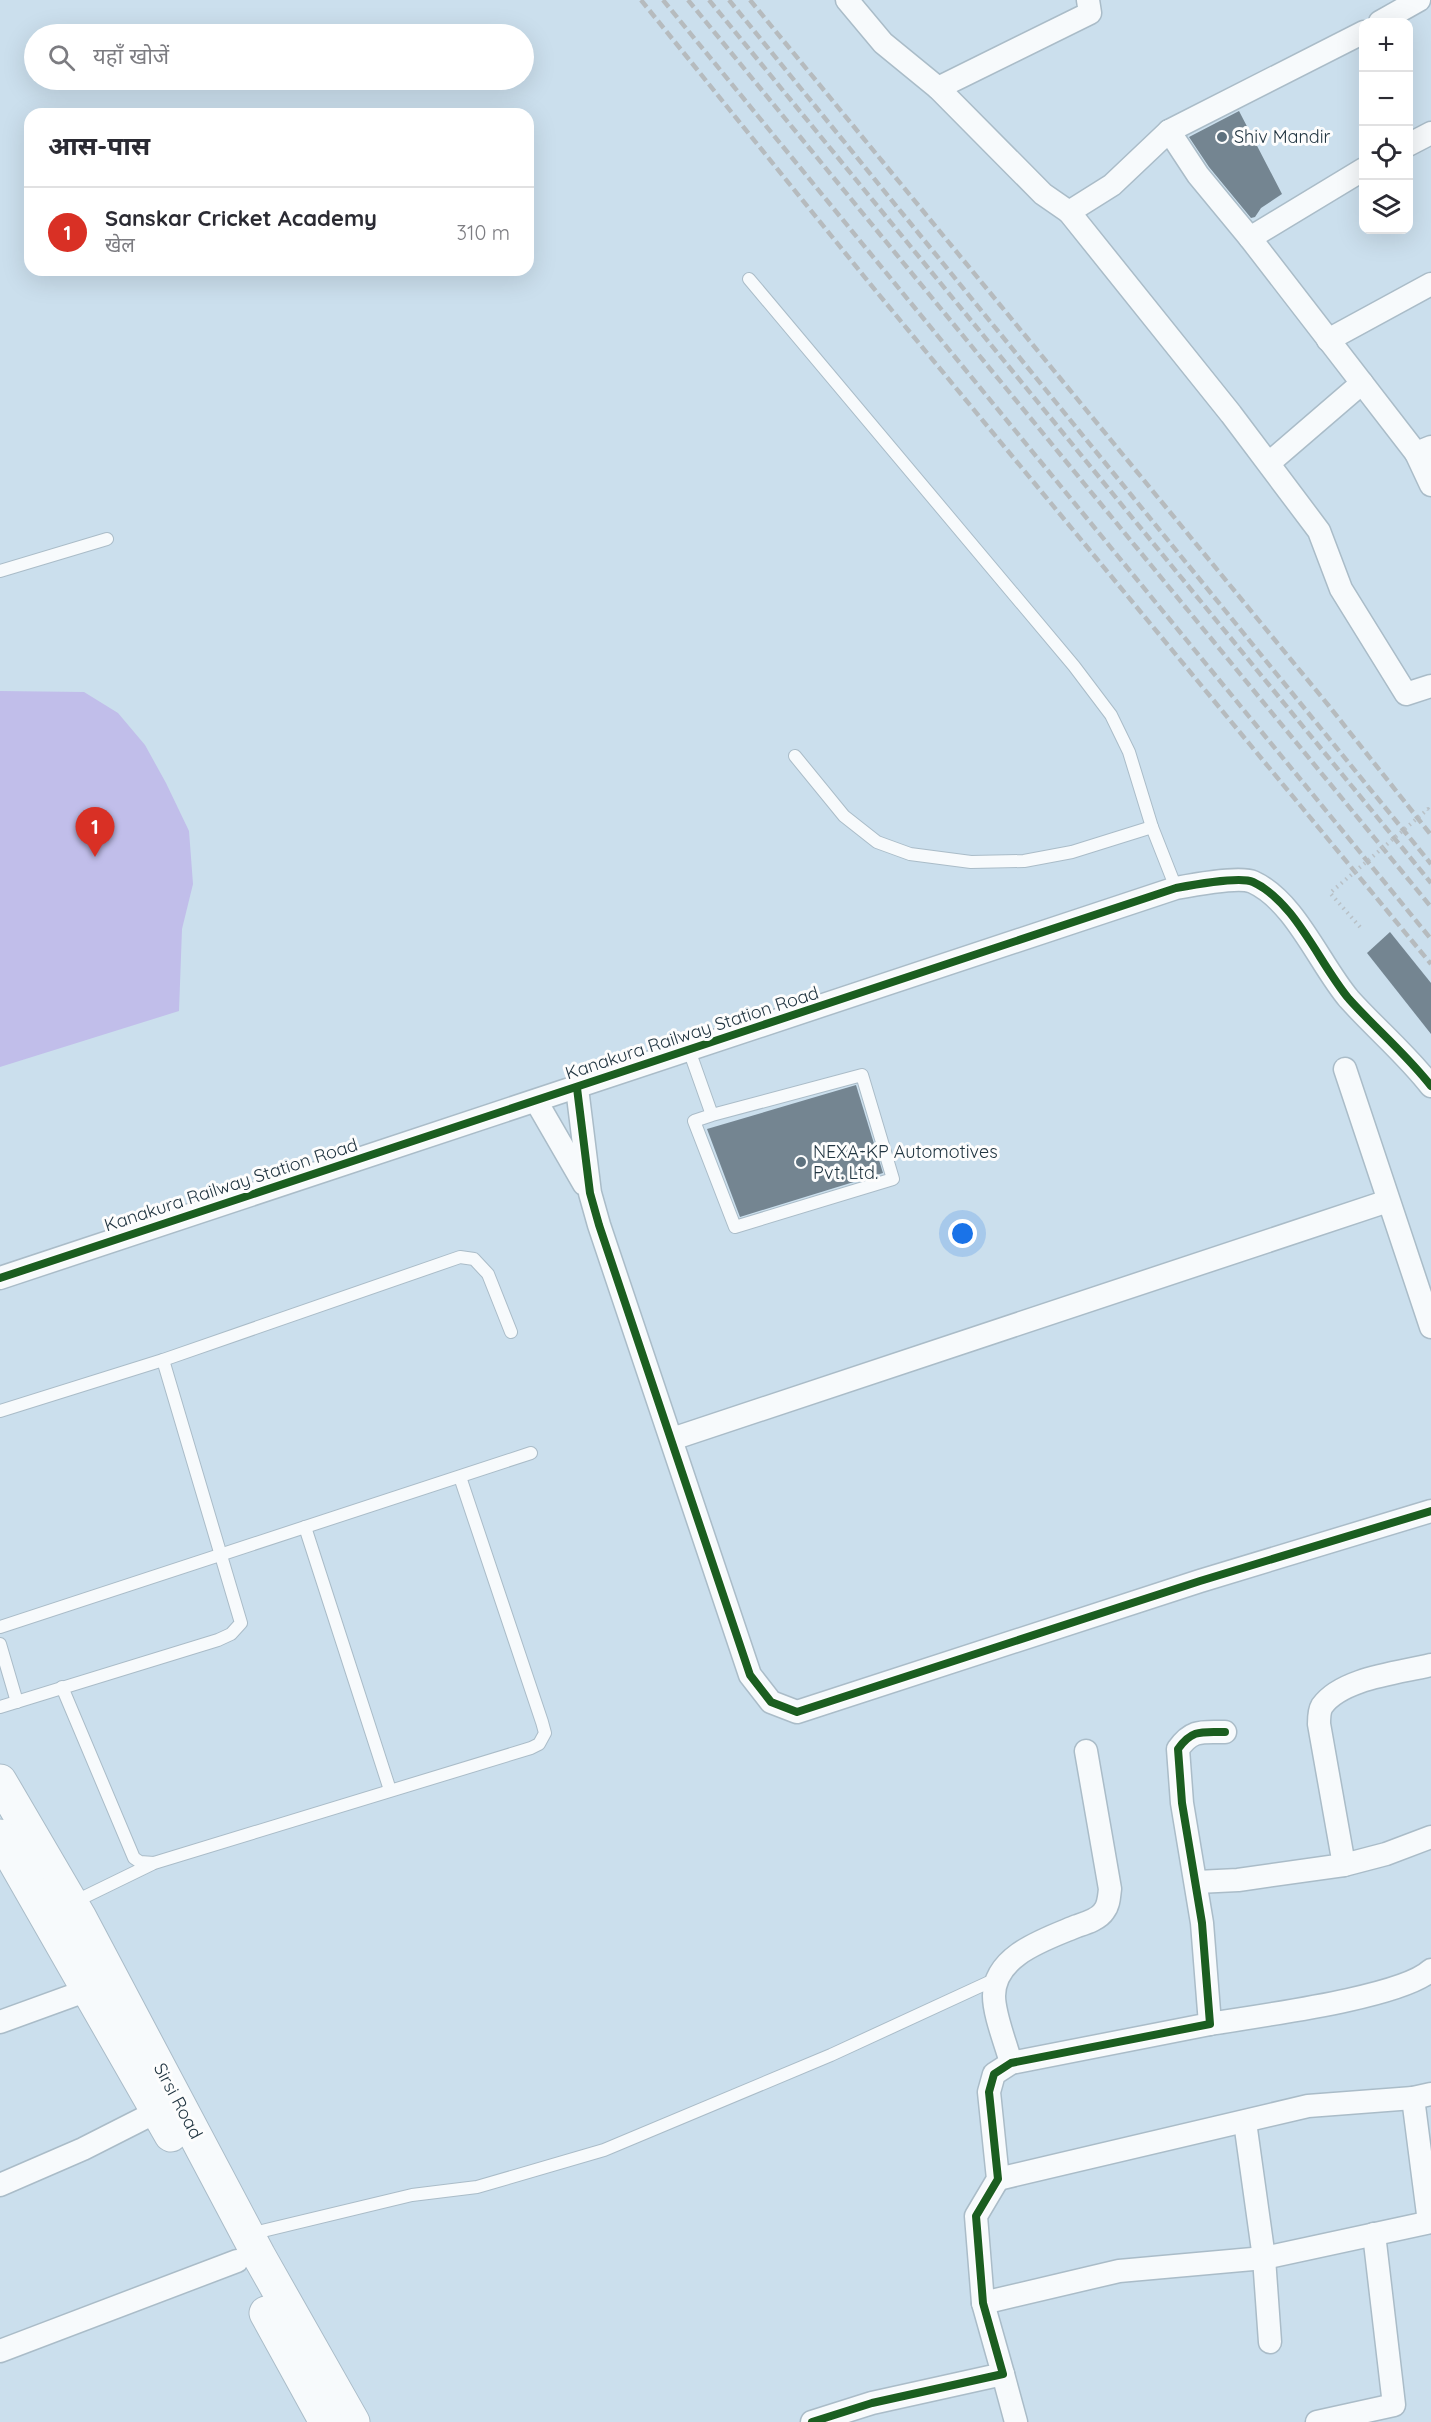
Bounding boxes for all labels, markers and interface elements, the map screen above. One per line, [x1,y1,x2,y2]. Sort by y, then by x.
map controls [1359,18,1413,234]
button: + [1359,18,1413,72]
search box [24,24,534,90]
icon: search [45,41,78,74]
text: यहाँ खोजें [93,42,169,70]
button: − [1359,72,1413,126]
place label: Shiv Mandir [1234,125,1331,148]
button: locate [1359,126,1413,180]
text: आस-पास [48,129,150,162]
marker: Shiv Mandir [1215,130,1229,144]
button: layers [1359,180,1413,234]
text: Sanskar Cricket Academy [105,204,377,232]
text: 1 [64,220,71,245]
text: 310 m [457,220,510,245]
text: खेल [105,232,135,257]
pin: 1 [76,808,115,857]
street label: Kanakura Railway Station Road [562,981,821,1084]
street label: Kanakura Railway Station Road [101,1133,360,1236]
place label: NEXA-KP Automotives Pvt. Ltd. [813,1140,998,1184]
marker: NEXA-KP Automotives Pvt. Ltd. [794,1155,808,1169]
your location [948,1219,977,1248]
street label: Sirsi Road [149,2059,208,2143]

